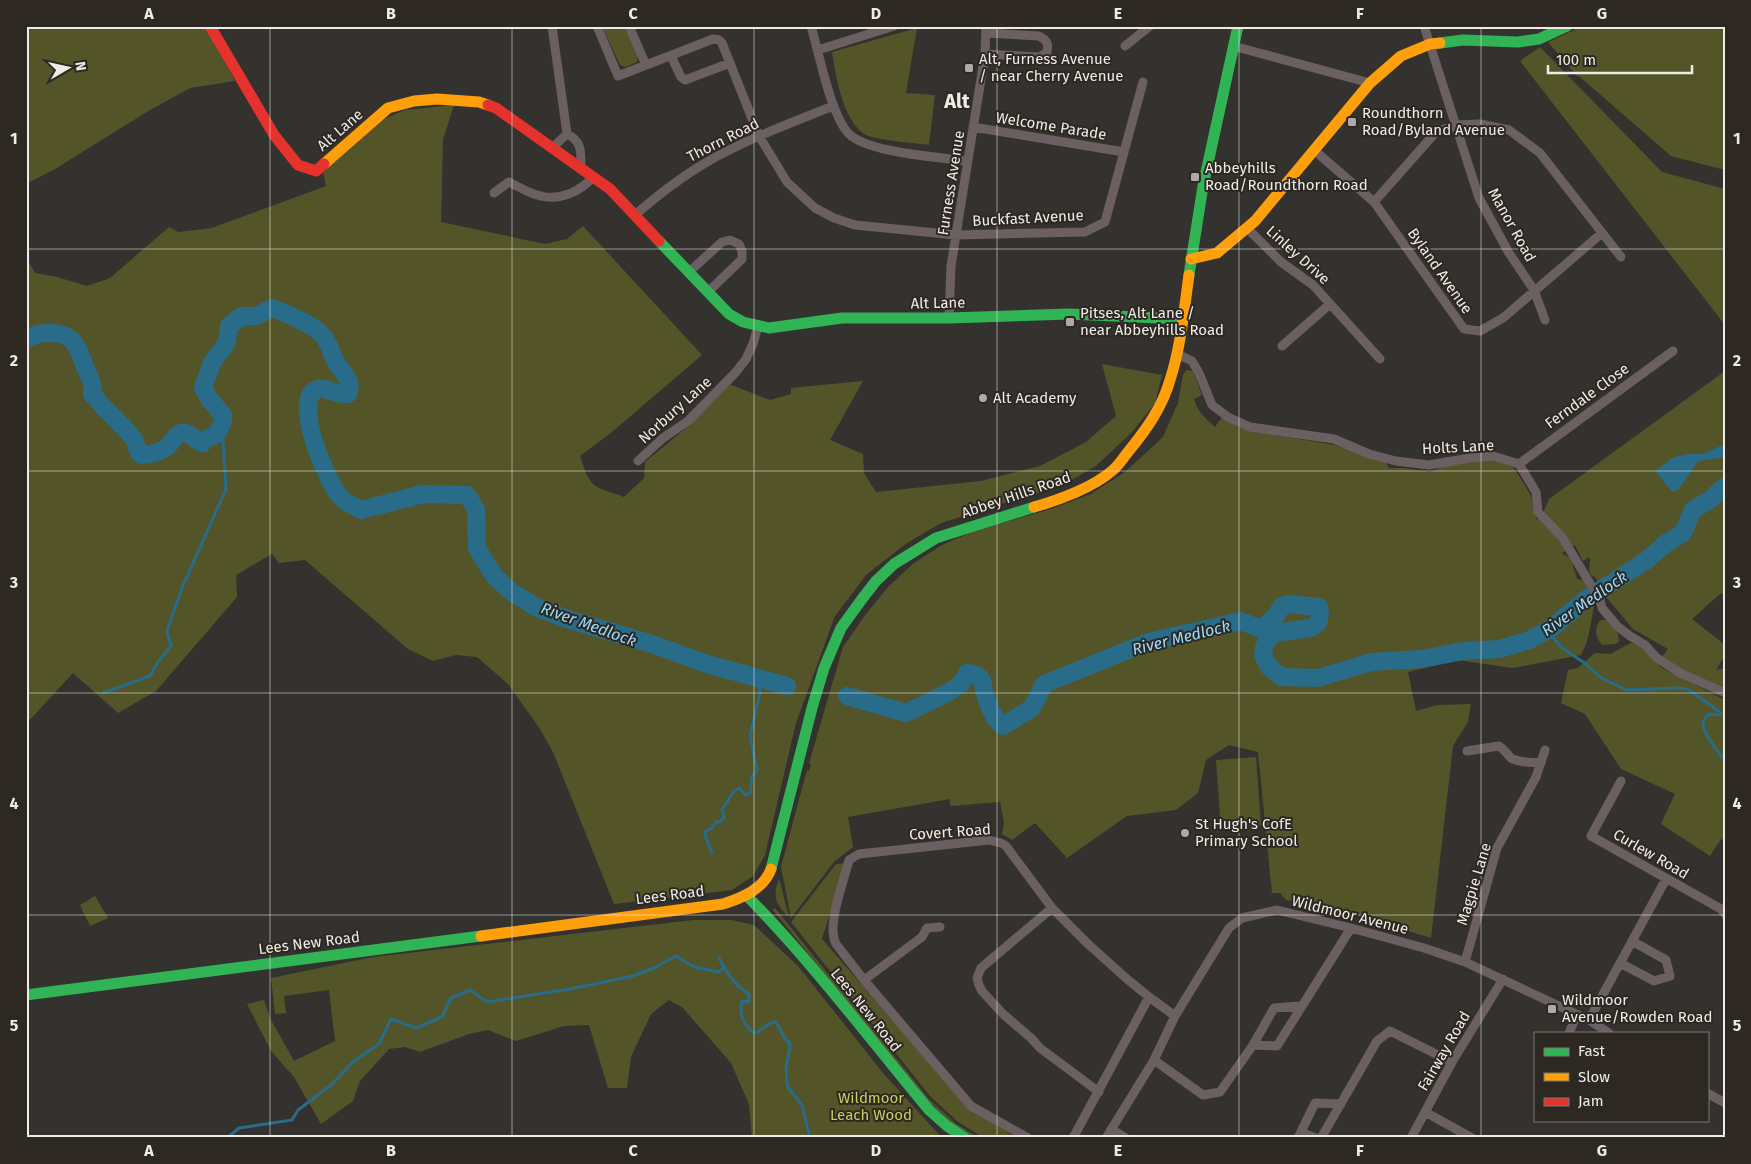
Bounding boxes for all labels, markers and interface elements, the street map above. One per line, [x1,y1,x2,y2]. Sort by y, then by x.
text: A [143,4,154,23]
text: B [386,4,396,23]
text: C [628,4,638,23]
text: D [871,4,881,23]
text: E [1114,4,1122,23]
text: F [1356,4,1364,23]
text: G [1597,4,1607,23]
north arrow [42,42,92,92]
scale bar [1548,42,1692,74]
place label: Alt, Furness Avenue / near Cherry Avenue [979,50,1123,85]
text: 100 m [1556,51,1596,69]
text: N [71,60,89,72]
marker: Alt, Furness Avenue / near Cherry Avenue [963,62,975,74]
district label: Alt [943,89,970,113]
place label: Roundthorn Road/Byland Avenue [1362,104,1505,139]
street label: Alt Lane [313,105,367,155]
street label: Welcome Parade [994,108,1108,144]
street label: Thorn Road [684,114,762,166]
marker: Roundthorn Road/Byland Avenue [1346,116,1358,128]
text: 1 [10,129,18,148]
street label: Furness Avenue [934,129,968,237]
text: 1 [1733,129,1741,148]
place label: Abbeyhills Road/Roundthorn Road [1205,159,1368,194]
marker: Abbeyhills Road/Roundthorn Road [1189,171,1201,183]
street label: Manor Road [1484,185,1540,265]
street label: Buckfast Avenue [972,206,1084,230]
street label: Linley Drive [1262,222,1334,288]
street label: Byland Avenue [1404,225,1476,317]
street label: Alt Lane [910,294,966,312]
place label: Pitses, Alt Lane / near Abbeyhills Road [1080,304,1224,339]
marker: Pitses, Alt Lane / near Abbeyhills Road [1064,316,1076,328]
text: 2 [10,351,18,370]
text: 2 [1733,351,1741,370]
street label: Ferndale Close [1541,359,1633,433]
street label: Norbury Lane [635,373,715,447]
place label: Alt Academy [993,389,1077,407]
marker: Alt Academy [977,392,989,404]
street label: Holts Lane [1421,436,1495,458]
street label: Abbey Hills Road [959,468,1073,522]
water label: River Medlock [1538,567,1631,640]
text: 3 [9,573,18,592]
text: 3 [1732,573,1741,592]
water label: River Medlock [538,598,639,651]
water label: River Medlock [1130,616,1232,659]
text: 4 [9,794,19,813]
text: 4 [1732,794,1742,813]
place label: St Hugh's CofE Primary School [1195,815,1298,850]
street label: Covert Road [908,820,992,844]
street label: Curlew Road [1610,825,1692,883]
marker: St Hugh's CofE Primary School [1179,827,1191,839]
street label: Magpie Lane [1453,841,1495,927]
street label: Lees Road [635,882,705,908]
street label: Wildmoor Avenue [1290,892,1410,938]
street label: Lees New Road [257,928,361,958]
street label: Lees New Road [827,965,905,1055]
place label: Wildmoor Avenue/Rowden Road [1562,991,1712,1026]
marker: Wildmoor Avenue/Rowden Road [1546,1003,1558,1015]
street label: Fairway Road [1414,1008,1474,1094]
text: 5 [10,1016,19,1035]
text: 5 [1733,1016,1742,1035]
legend [1534,1032,1708,1122]
text: Fast [1578,1042,1605,1060]
text: Slow [1578,1068,1610,1086]
park label: Wildmoor Leach Wood [830,1089,912,1124]
text: Jam [1578,1092,1604,1110]
text: A [143,1141,154,1160]
text: B [386,1141,396,1160]
text: C [628,1141,638,1160]
text: D [871,1141,881,1160]
text: E [1114,1141,1122,1160]
text: F [1356,1141,1364,1160]
text: G [1597,1141,1607,1160]

